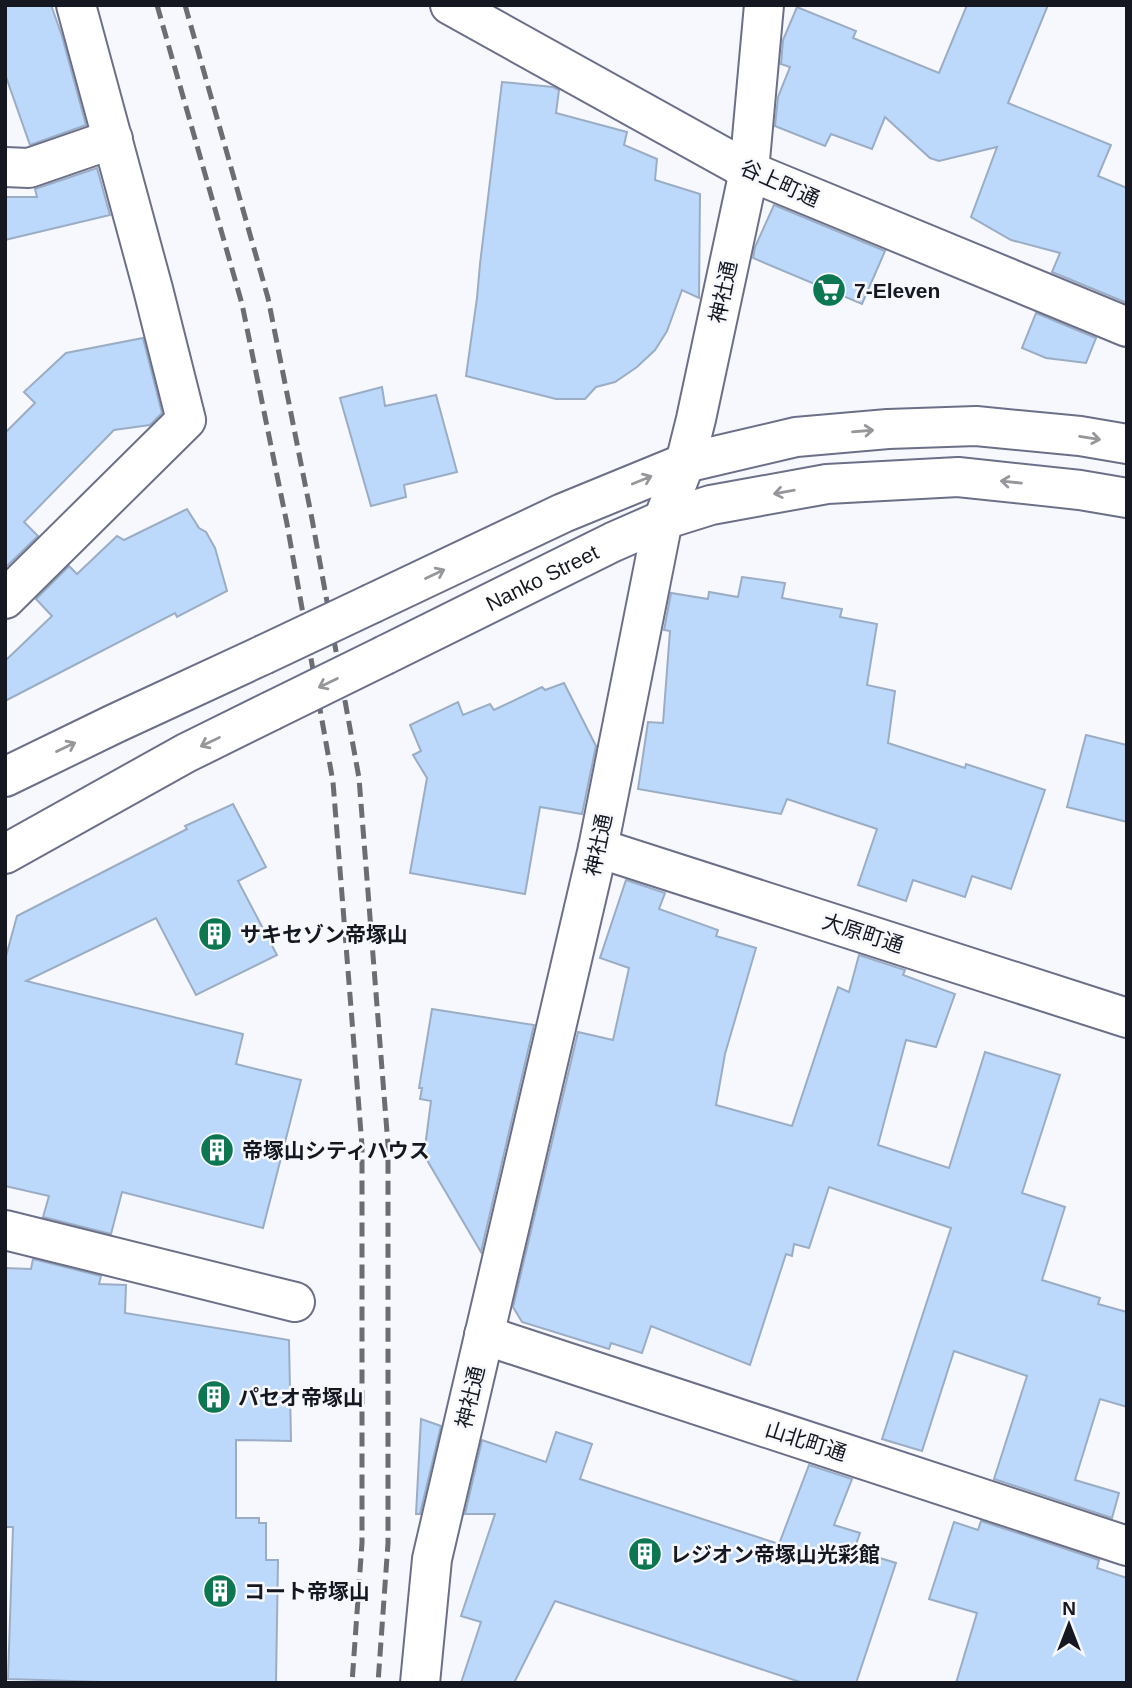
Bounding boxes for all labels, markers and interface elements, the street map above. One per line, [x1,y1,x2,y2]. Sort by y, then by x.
street label: 谷上町通 [737,155,823,211]
street label: 神社通 [705,259,741,325]
supermarket icon: 7-Eleven [810,271,848,309]
place label: 7-Eleven [854,279,940,302]
one-way arrow [851,424,874,437]
one-way arrow [1078,432,1101,445]
one-way arrow [631,473,652,486]
one-way arrow [1000,476,1022,489]
one-way arrow [773,485,796,499]
street label: Nanko Street [482,540,602,615]
one-way arrow [424,567,445,580]
one-way arrow [318,676,339,690]
one-way arrow [200,735,221,749]
one-way arrow [55,740,76,753]
street label: 神社通 [580,812,616,878]
street label: 大原町通 [820,909,906,957]
building icon: サキセゾン帝塚山 [196,915,234,953]
place label: サキセゾン帝塚山 [240,923,408,946]
building icon: 帝塚山シティハウス [198,1131,236,1169]
place label: 帝塚山シティハウス [242,1139,430,1162]
street label: 神社通 [452,1364,488,1430]
building icon: パセオ帝塚山 [195,1378,233,1416]
place label: パセオ帝塚山 [238,1386,364,1409]
street label: 山北町通 [763,1417,849,1465]
building icon: レジオン帝塚山光彩館 [626,1535,664,1573]
place label: レジオン帝塚山光彩館 [670,1543,880,1566]
building icon: コート帝塚山 [201,1572,239,1610]
place label: コート帝塚山 [244,1580,370,1603]
north arrow [1034,1590,1104,1660]
text: N [1062,1598,1076,1619]

